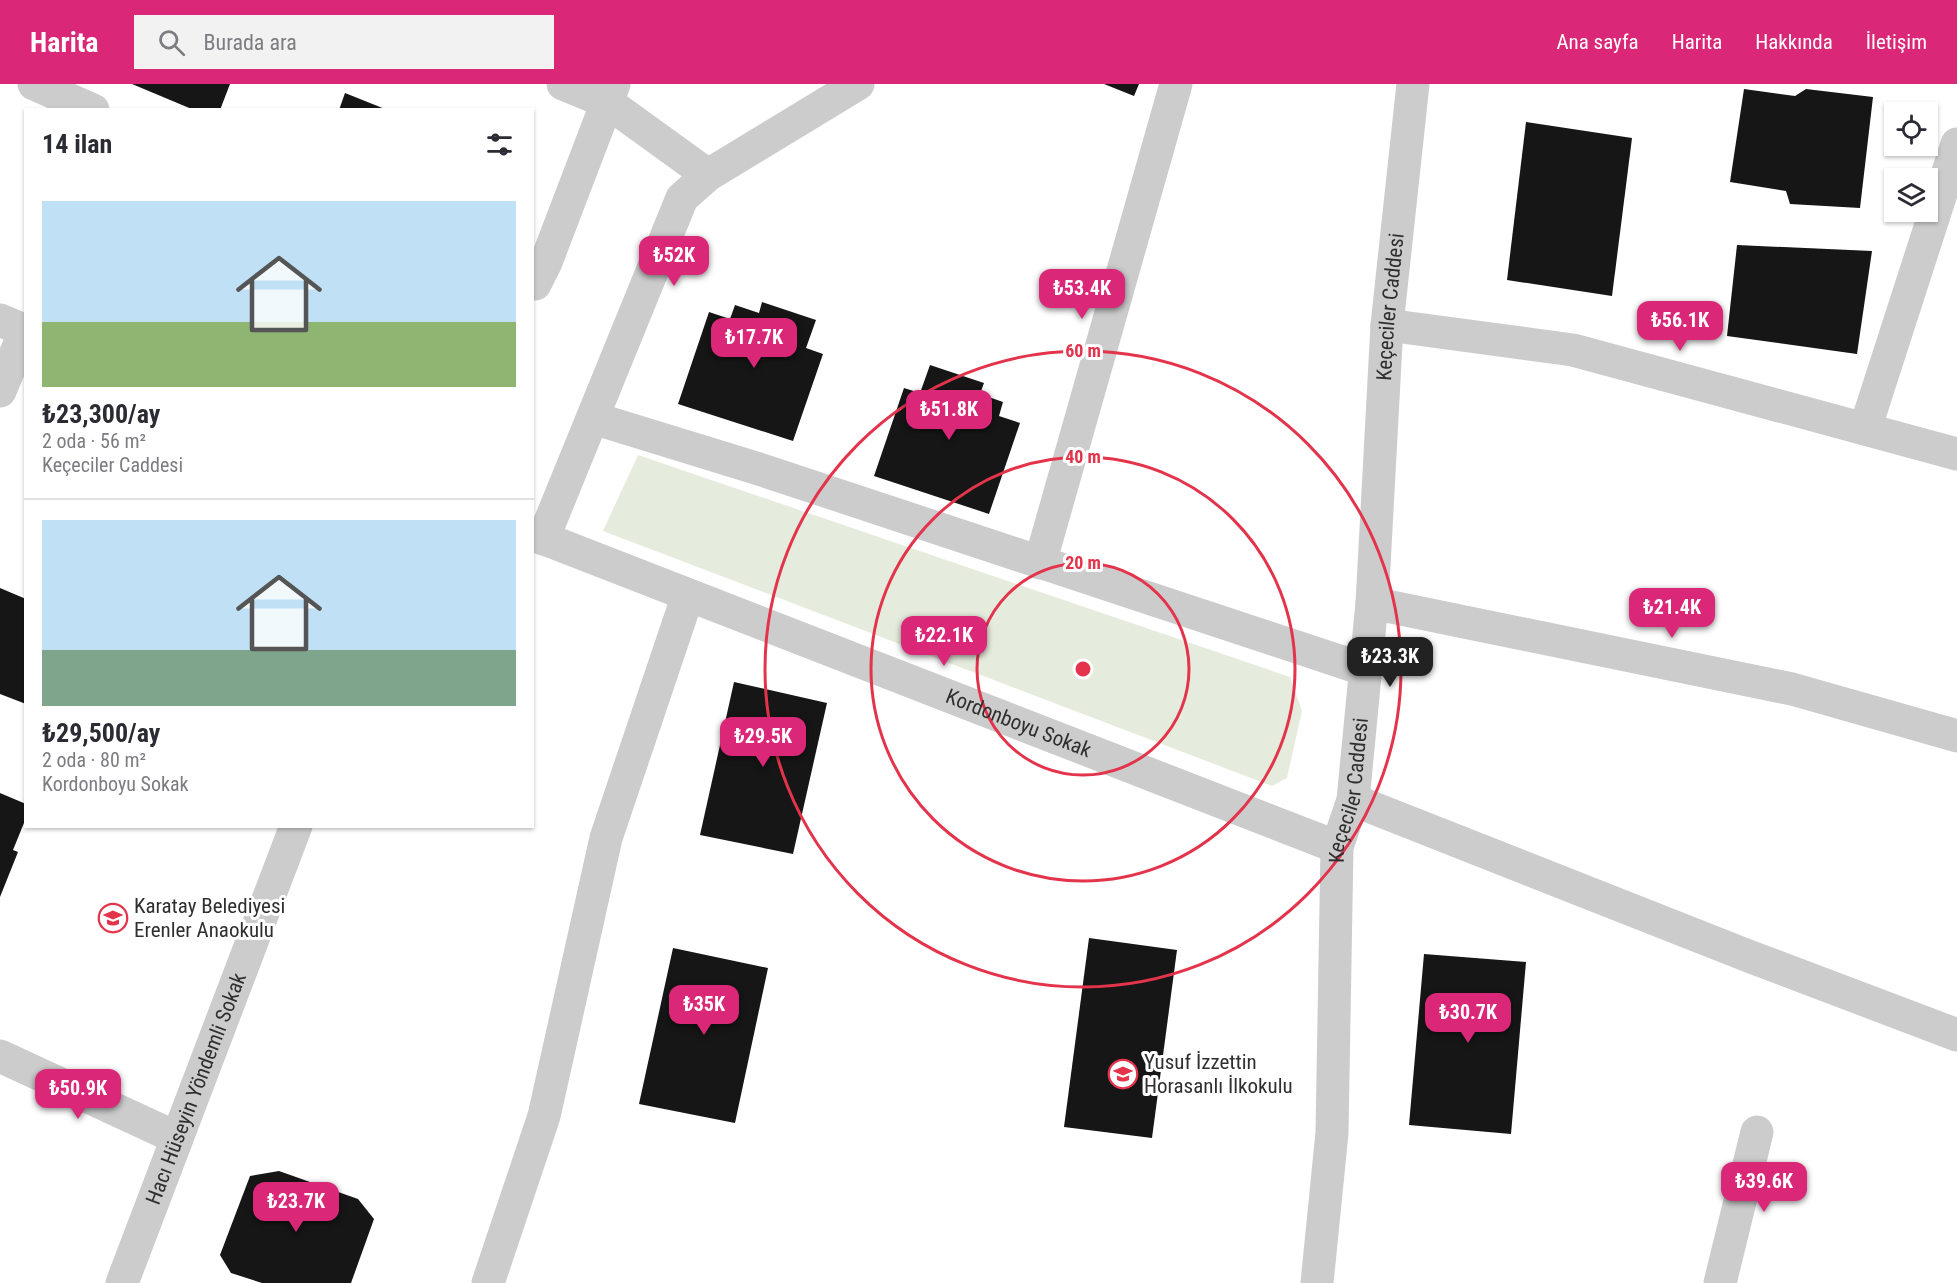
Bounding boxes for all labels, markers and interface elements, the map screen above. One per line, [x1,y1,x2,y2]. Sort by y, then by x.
search box [134,15,554,69]
text: Harita [30,26,98,59]
icon: search [155,26,188,59]
text: Burada ara [203,30,297,55]
text: Ana sayfa [1556,30,1639,54]
text: Harita [1672,30,1722,54]
text: Hakkında [1755,30,1833,54]
text: İletişim [1866,30,1927,54]
map controls [1884,102,1938,222]
button: locate [1884,102,1938,156]
icon: filters [483,128,516,161]
text: 14 ilan [42,129,112,159]
button: layers [1884,168,1938,222]
street label: Keçeciler Caddesi [1372,232,1409,381]
pin: ₺52K [638,236,710,287]
icon: home [225,240,333,348]
text: ₺52K [653,243,695,267]
pin: ₺53.4K [1033,269,1131,320]
text: ₺53.4K [1053,276,1111,300]
pin: ₺56.1K [1631,301,1729,352]
text: ₺56.1K [1651,308,1709,332]
pin: ₺17.7K [705,318,803,369]
text: ₺17.7K [725,325,783,349]
text: 60 m [1065,340,1101,361]
pin: ₺51.8K [900,390,998,441]
text: ₺51.8K [920,397,978,421]
text: ₺23,300/ay [42,399,160,429]
text: 2 oda · 56 m² [42,429,146,453]
text: 40 m [1065,446,1101,467]
text: Keçeciler Caddesi [42,453,183,477]
text: 20 m [1065,552,1101,573]
icon: home [225,559,333,667]
pin: ₺21.4K [1623,588,1721,639]
text: ₺21.4K [1643,595,1701,619]
pin: ₺22.1K [895,616,993,667]
text: ₺22.1K [915,623,973,647]
pin: ₺23.3K [1341,637,1439,688]
text: ₺23.3K [1361,644,1419,668]
centre of rings [1073,659,1093,679]
street label: Kordonboyu Sokak [942,684,1095,762]
pin: ₺29.5K [714,717,812,768]
street label: Keçeciler Caddesi [1324,717,1373,863]
text: ₺29,500/ay [42,718,160,748]
text: ₺29.5K [734,724,792,748]
text: 2 oda · 80 m² [42,748,146,772]
text: Kordonboyu Sokak [42,772,189,796]
place label: Karatay Belediyesi Erenler Anaokulu [134,894,285,942]
school or university icon: Karatay Belediyesi Erenler Anaokulu [97,902,129,934]
street label: Hacı Hüseyin Yöndemli Sokak [141,969,251,1208]
pin: ₺35K [668,985,740,1036]
text: ₺35K [683,992,725,1016]
pin: ₺30.7K [1419,993,1517,1044]
text: ₺30.7K [1439,1000,1497,1024]
place label: Yusuf İzzettin Horasanlı İlkokulu [1144,1050,1293,1098]
school or university icon: Yusuf İzzettin Horasanlı İlkokulu [1107,1058,1139,1090]
pin: ₺50.9K [29,1069,127,1120]
text: ₺50.9K [49,1076,107,1100]
pin: ₺39.6K [1715,1162,1813,1213]
text: ₺39.6K [1735,1169,1793,1193]
pin: ₺23.7K [247,1182,345,1233]
text: ₺23.7K [267,1189,325,1213]

